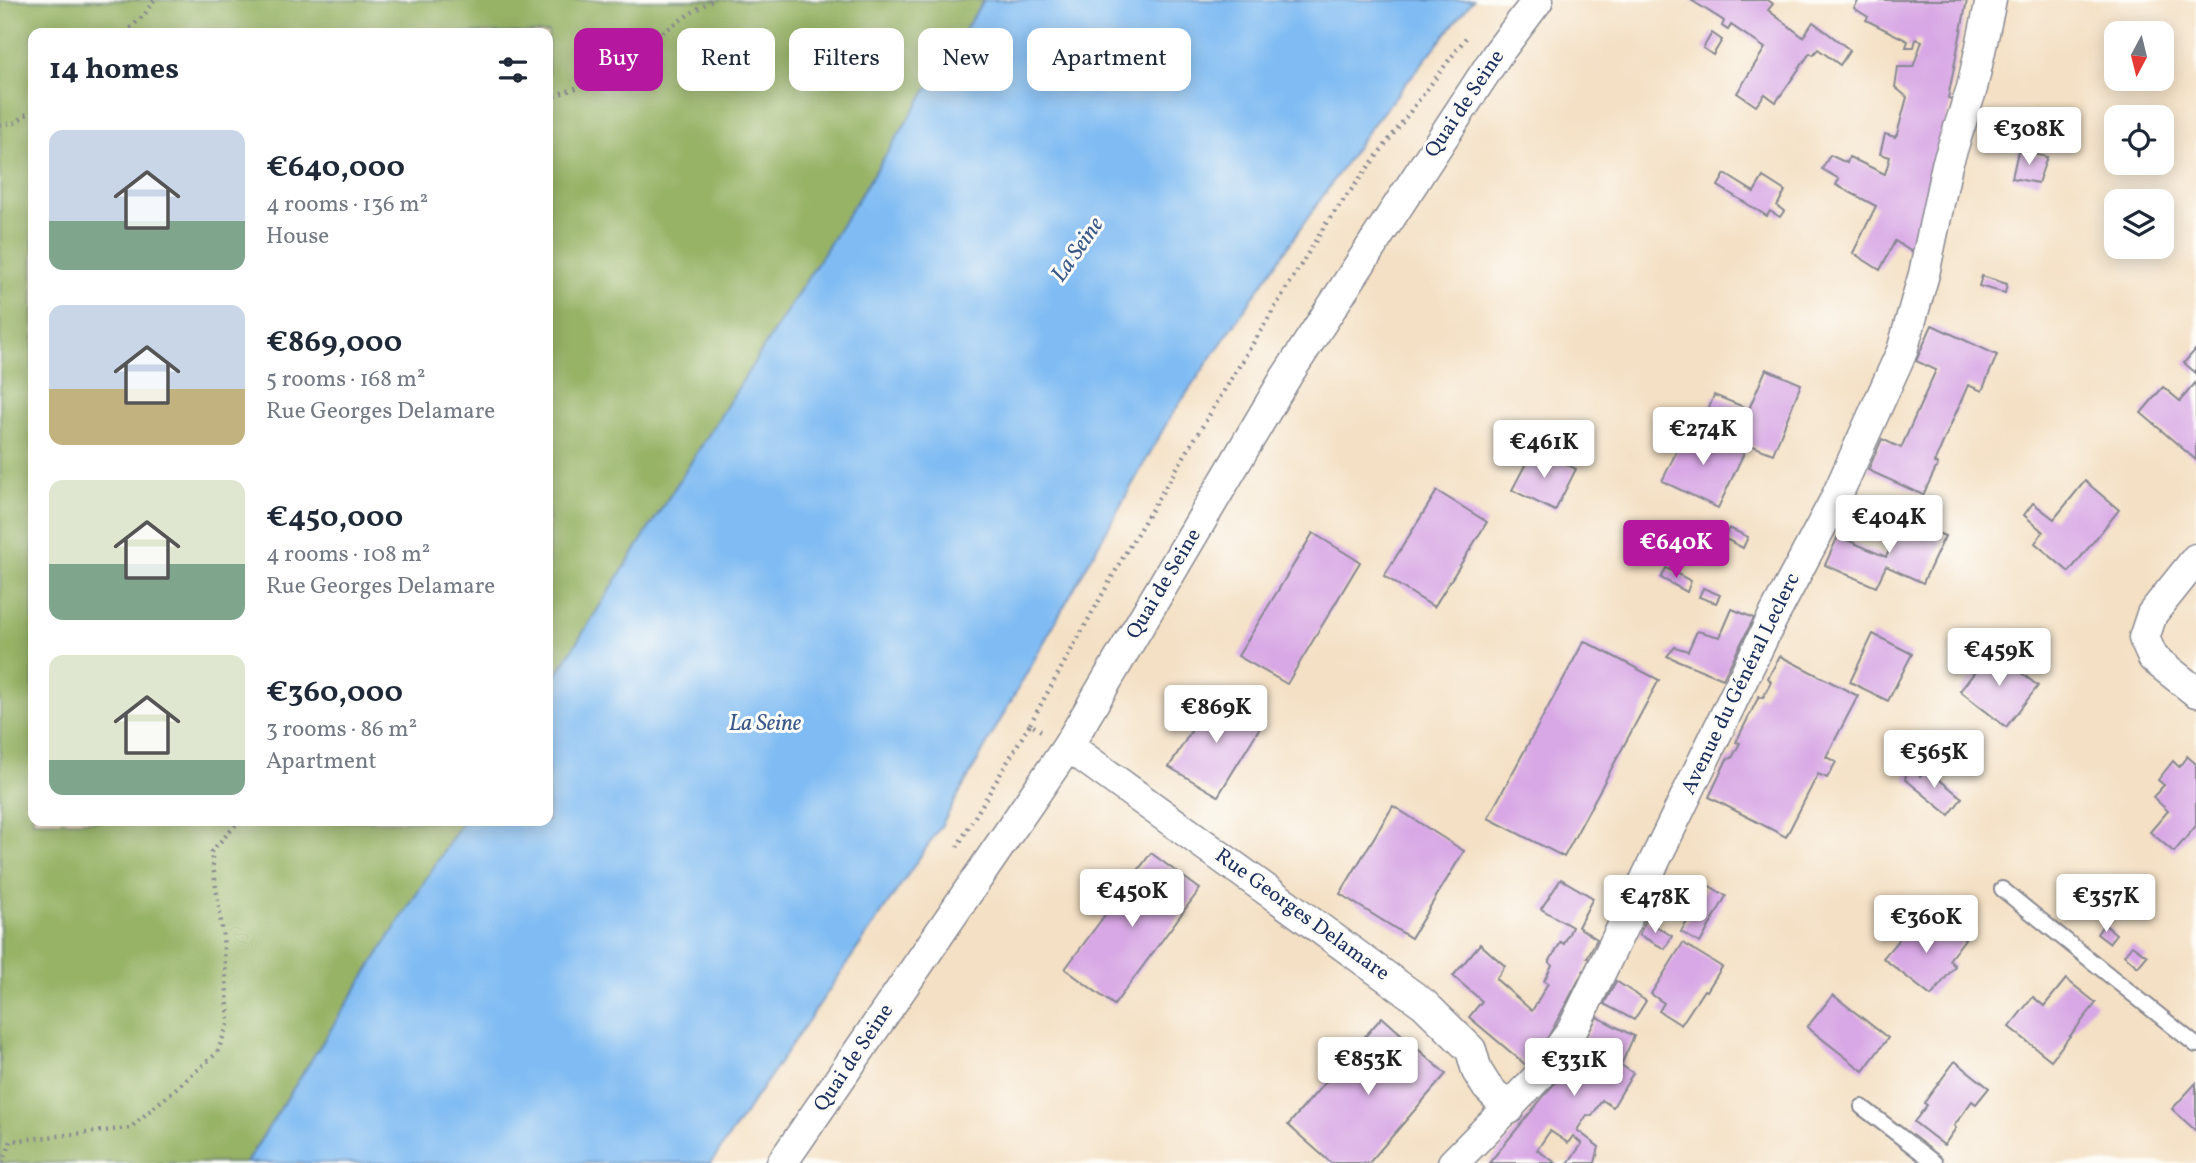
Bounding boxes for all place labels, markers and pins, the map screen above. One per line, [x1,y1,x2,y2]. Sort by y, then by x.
pin: €308K [1980,108,2078,167]
pin: €274K [1654,407,1752,467]
pin: €461K [1495,420,1593,480]
pin: €404K [1840,496,1938,555]
pin: €640K [1627,520,1725,580]
pin: €459K [1950,628,2048,688]
pin: €869K [1167,686,1265,745]
pin: €565K [1885,730,1983,790]
pin: €450K [1083,870,1181,929]
pin: €357K [2057,874,2155,934]
pin: €478K [1606,876,1704,935]
pin: €360K [1877,895,1975,955]
pin: €853K [1319,1038,1417,1097]
pin: €331K [1525,1038,1623,1098]

